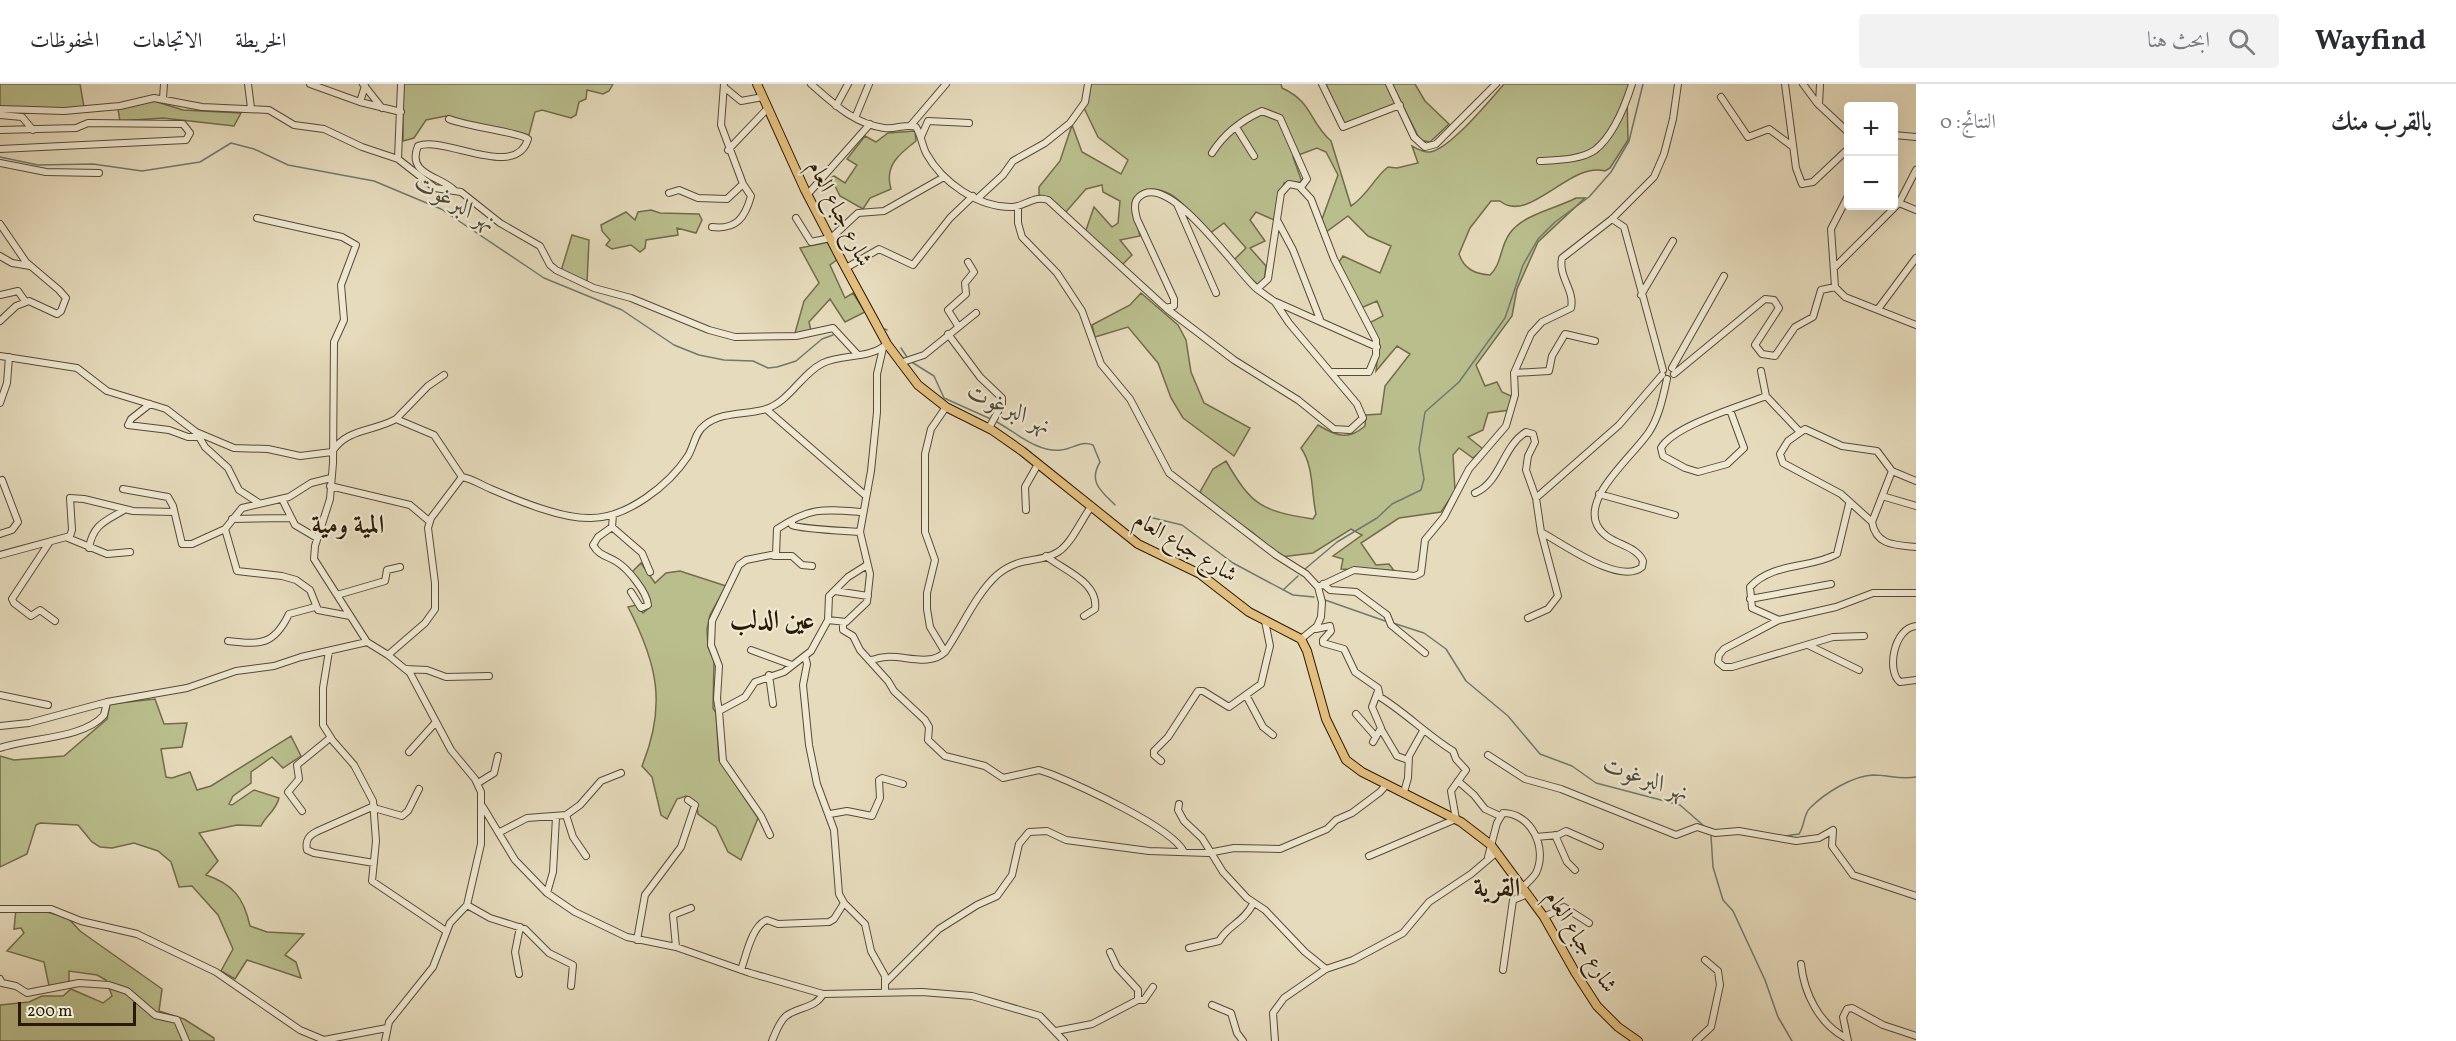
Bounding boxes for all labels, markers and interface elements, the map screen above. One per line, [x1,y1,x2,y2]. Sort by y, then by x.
search box [1859,14,2279,68]
text: Wayfind [2315,22,2426,61]
icon: search [2225,25,2258,58]
text: ابحث هنا [2147,26,2210,57]
text: المحفوظات [30,27,99,56]
text: الاتجاهات [132,27,202,56]
text: الخريطة [235,27,286,56]
map controls [1844,102,1898,210]
button: + [1844,102,1898,156]
text: بالقرب منك [2331,105,2432,141]
text: النتائج: 0 [1940,109,1996,137]
street label: شارع جباع العام [797,156,879,273]
button: − [1844,156,1898,210]
water label: نهر البرغوت [408,167,502,241]
water label: نهر البرغوت [961,376,1057,444]
street label: شارع جباع العام [1127,505,1242,593]
district label: المية ومية [312,508,384,544]
district label: عين الدلب [730,603,814,639]
water label: نهر البرغوت [1598,749,1694,811]
district label: القرية [1474,871,1520,907]
street label: شارع جباع العام [1535,885,1624,1000]
scale bar [18,999,136,1026]
text: 200 m [27,1001,72,1023]

